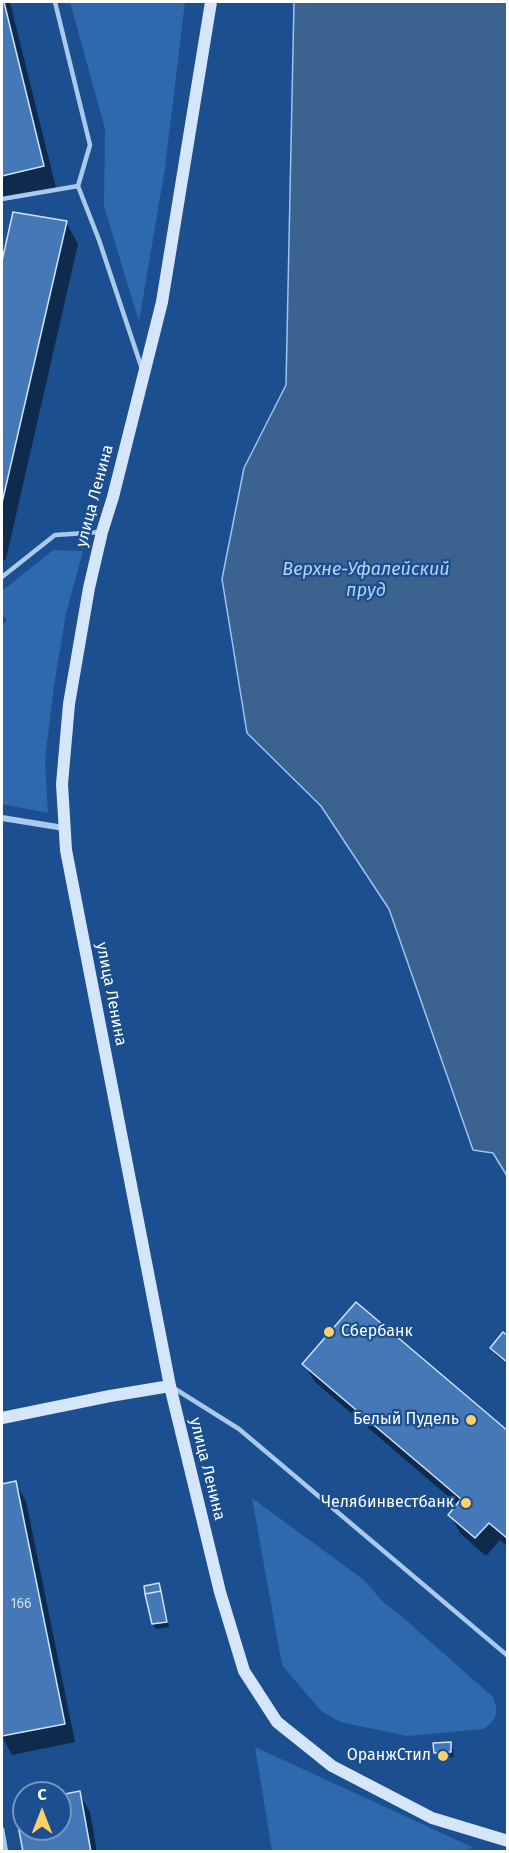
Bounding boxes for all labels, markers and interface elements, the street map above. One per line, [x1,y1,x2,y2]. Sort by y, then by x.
street label: улица Ленина [72,443,118,549]
water label: Верхне-Уфалейский пруд [282,559,450,602]
street label: улица Ленина [92,940,130,1048]
place label: Сбербанк [341,1322,413,1342]
marker: Сбербанк [322,1325,336,1339]
place label: Белый Пудель [353,1410,459,1430]
marker: Белый Пудель [464,1413,478,1427]
street label: улица Ленина [185,1416,229,1522]
place label: Челябинвестбанк [321,1493,454,1513]
marker: Челябинвестбанк [459,1496,473,1510]
house number: 166 [11,1596,31,1612]
place label: ОранжСтил [347,1746,431,1766]
marker: ОранжСтил [436,1749,450,1763]
north arrow [12,1781,72,1841]
text: С [37,1785,47,1804]

